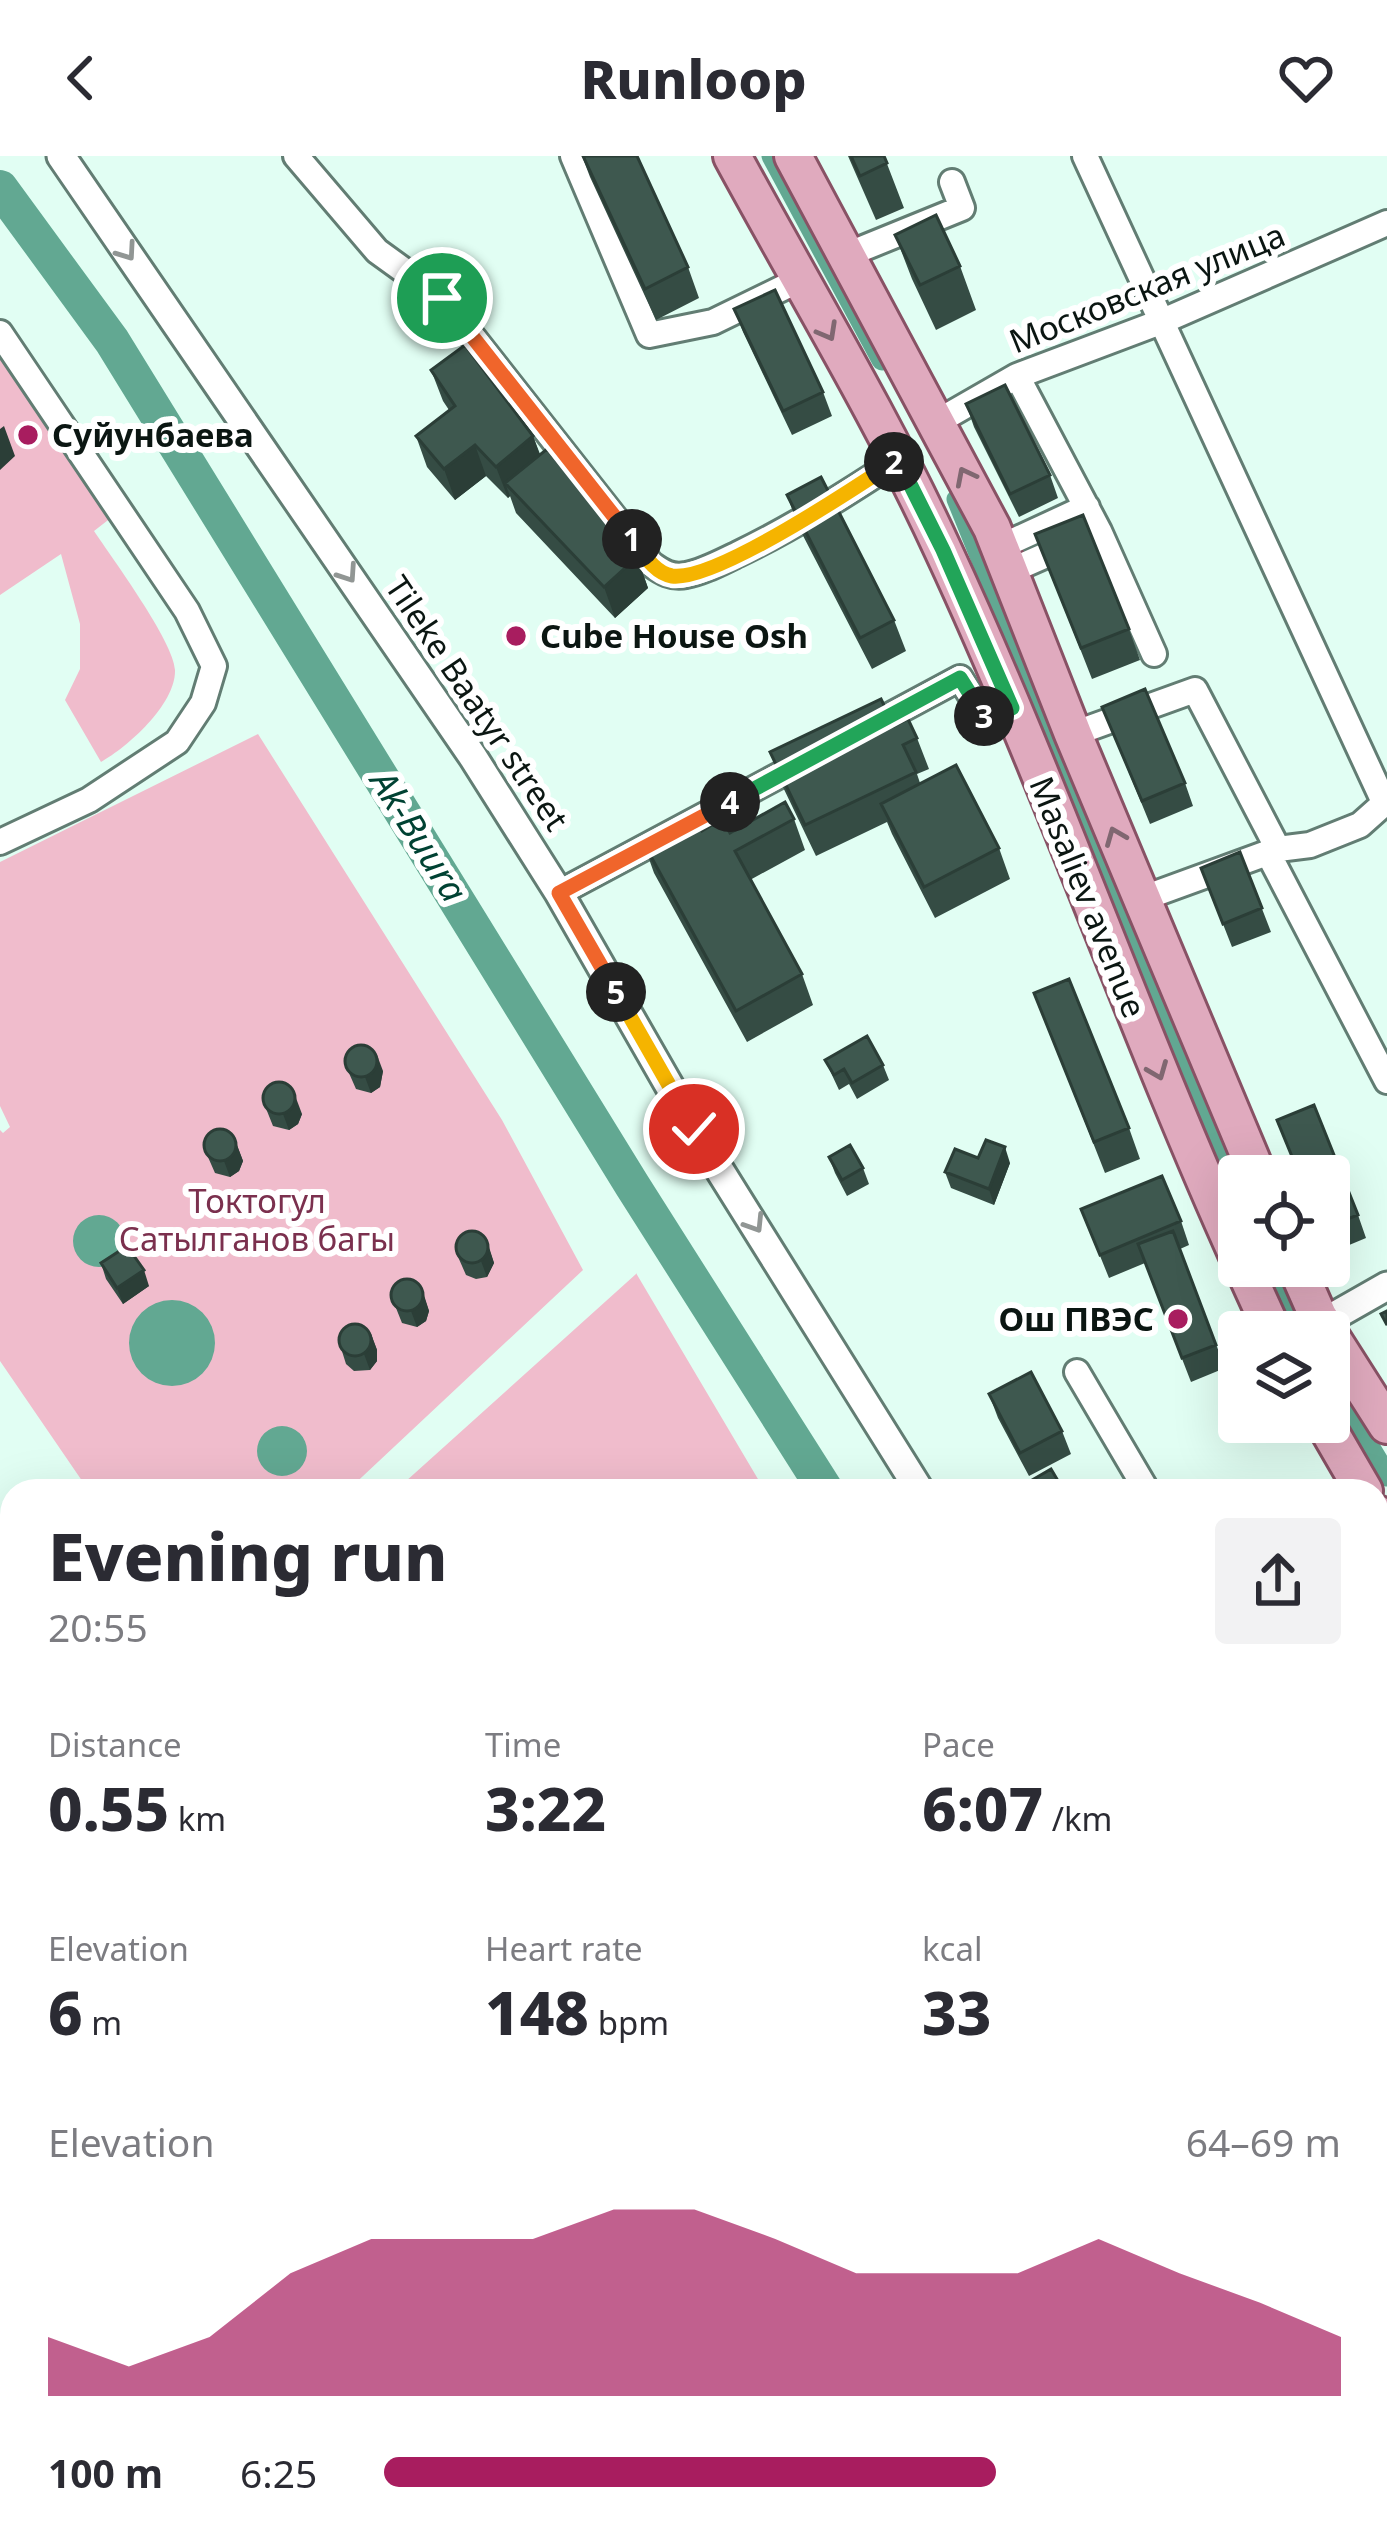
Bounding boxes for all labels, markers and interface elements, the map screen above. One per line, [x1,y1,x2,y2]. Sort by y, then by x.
text: Runloop [580,41,807,115]
icon: back [48,45,114,111]
icon: heart [1273,45,1339,111]
street label: Московская улица [1002,212,1291,363]
one-way arrow [113,239,135,261]
pin [391,247,493,349]
icon: arrive [409,265,475,331]
one-way arrow [814,320,837,341]
place label: Суйунбаева [52,412,254,457]
marker: Суйунбаева [15,422,41,448]
pin: 2 [864,432,924,492]
text: 2 [885,439,903,484]
one-way arrow [956,467,979,489]
pin: 1 [602,509,662,569]
text: 1 [623,516,641,561]
one-way arrow [334,560,356,582]
street label: Tileke Baatyr street [375,567,579,839]
place label: Cube House Osh [540,613,808,658]
marker: Cube House Osh [503,623,529,649]
pin: 3 [954,686,1014,746]
text: 3 [975,693,993,738]
water label: Ak-Buura [358,758,479,911]
street label: Masaliev avenue [1020,770,1157,1024]
pin: 4 [700,772,760,832]
text: 4 [721,779,739,824]
one-way arrow [1105,827,1129,848]
pin: 5 [586,962,646,1022]
text: 5 [607,969,625,1014]
one-way arrow [1144,1059,1168,1080]
pin [643,1078,745,1180]
icon: check [661,1096,727,1162]
map controls [1218,1155,1350,1443]
button: locate [1218,1155,1350,1287]
park label: Токтогул Сатылганов багы [119,1178,395,1261]
one-way arrow [741,1211,763,1233]
place label: Ош ПВЭС [998,1296,1154,1341]
marker: Ош ПВЭС [1165,1306,1191,1332]
button: layers [1218,1311,1350,1443]
text: Evening run [48,1510,447,1600]
button: share [1215,1518,1341,1644]
text: 20:55 [48,1600,148,1653]
text: Distance [48,1722,182,1767]
text: Time [485,1722,561,1767]
text: Pace [922,1722,995,1767]
text: 0.55 [48,1767,169,1849]
text: 3:22 [485,1767,606,1849]
text: 6:07 [922,1767,1043,1849]
text: km [169,1796,226,1841]
text: /km [1043,1796,1112,1841]
text: Elevation [48,1926,189,1971]
text: Heart rate [485,1926,643,1971]
text: kcal [922,1926,983,1971]
text: 6 [48,1971,83,2053]
text: 148 [485,1971,589,2053]
text: 33 [922,1971,991,2053]
text: m [83,2000,122,2045]
text: bpm [589,2000,669,2045]
text: Elevation [48,2115,215,2168]
text: 64–69 m [1186,2115,1341,2168]
text: 100 m [48,2446,163,2499]
text: 6:25 [240,2446,317,2499]

